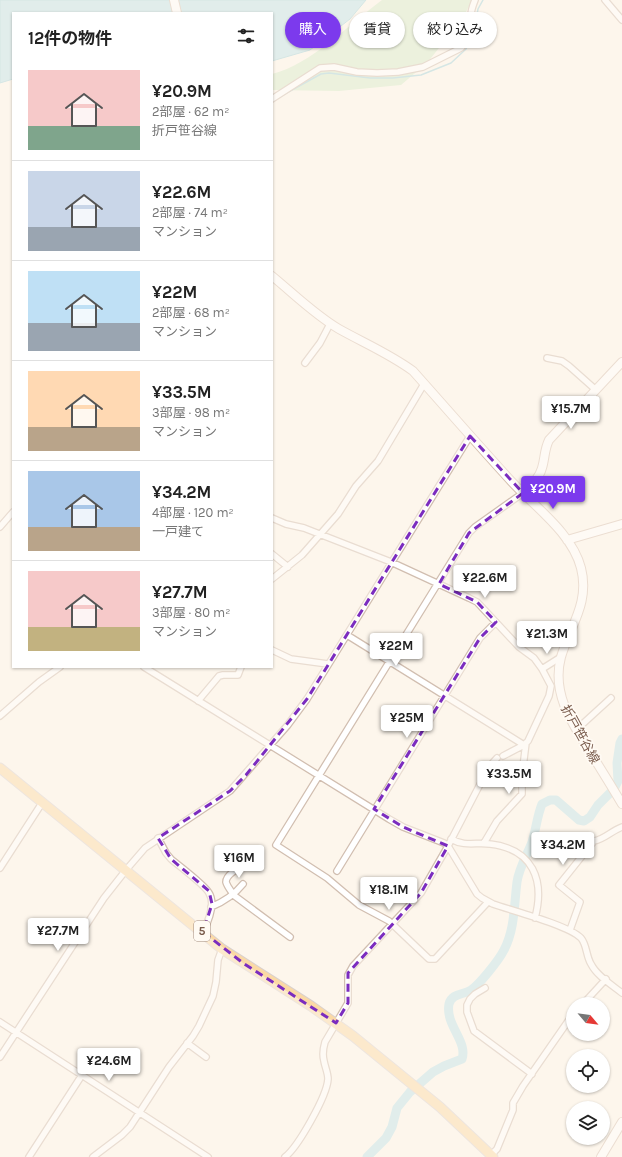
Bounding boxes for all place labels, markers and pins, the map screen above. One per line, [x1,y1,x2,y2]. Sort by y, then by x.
pin: ¥15.7M [538,396,604,430]
pin: ¥20.9M [520,476,586,510]
pin: ¥22.6M [452,565,518,599]
pin: ¥21.3M [514,621,580,655]
pin: ¥22M [372,633,420,667]
pin: ¥25M [383,705,431,739]
pin: ¥33.5M [476,761,542,795]
pin: ¥34.2M [530,832,596,866]
pin: ¥16M [215,845,263,879]
pin: ¥18.1M [356,877,422,911]
pin: ¥27.7M [25,918,91,952]
pin: ¥24.6M [76,1048,142,1082]

